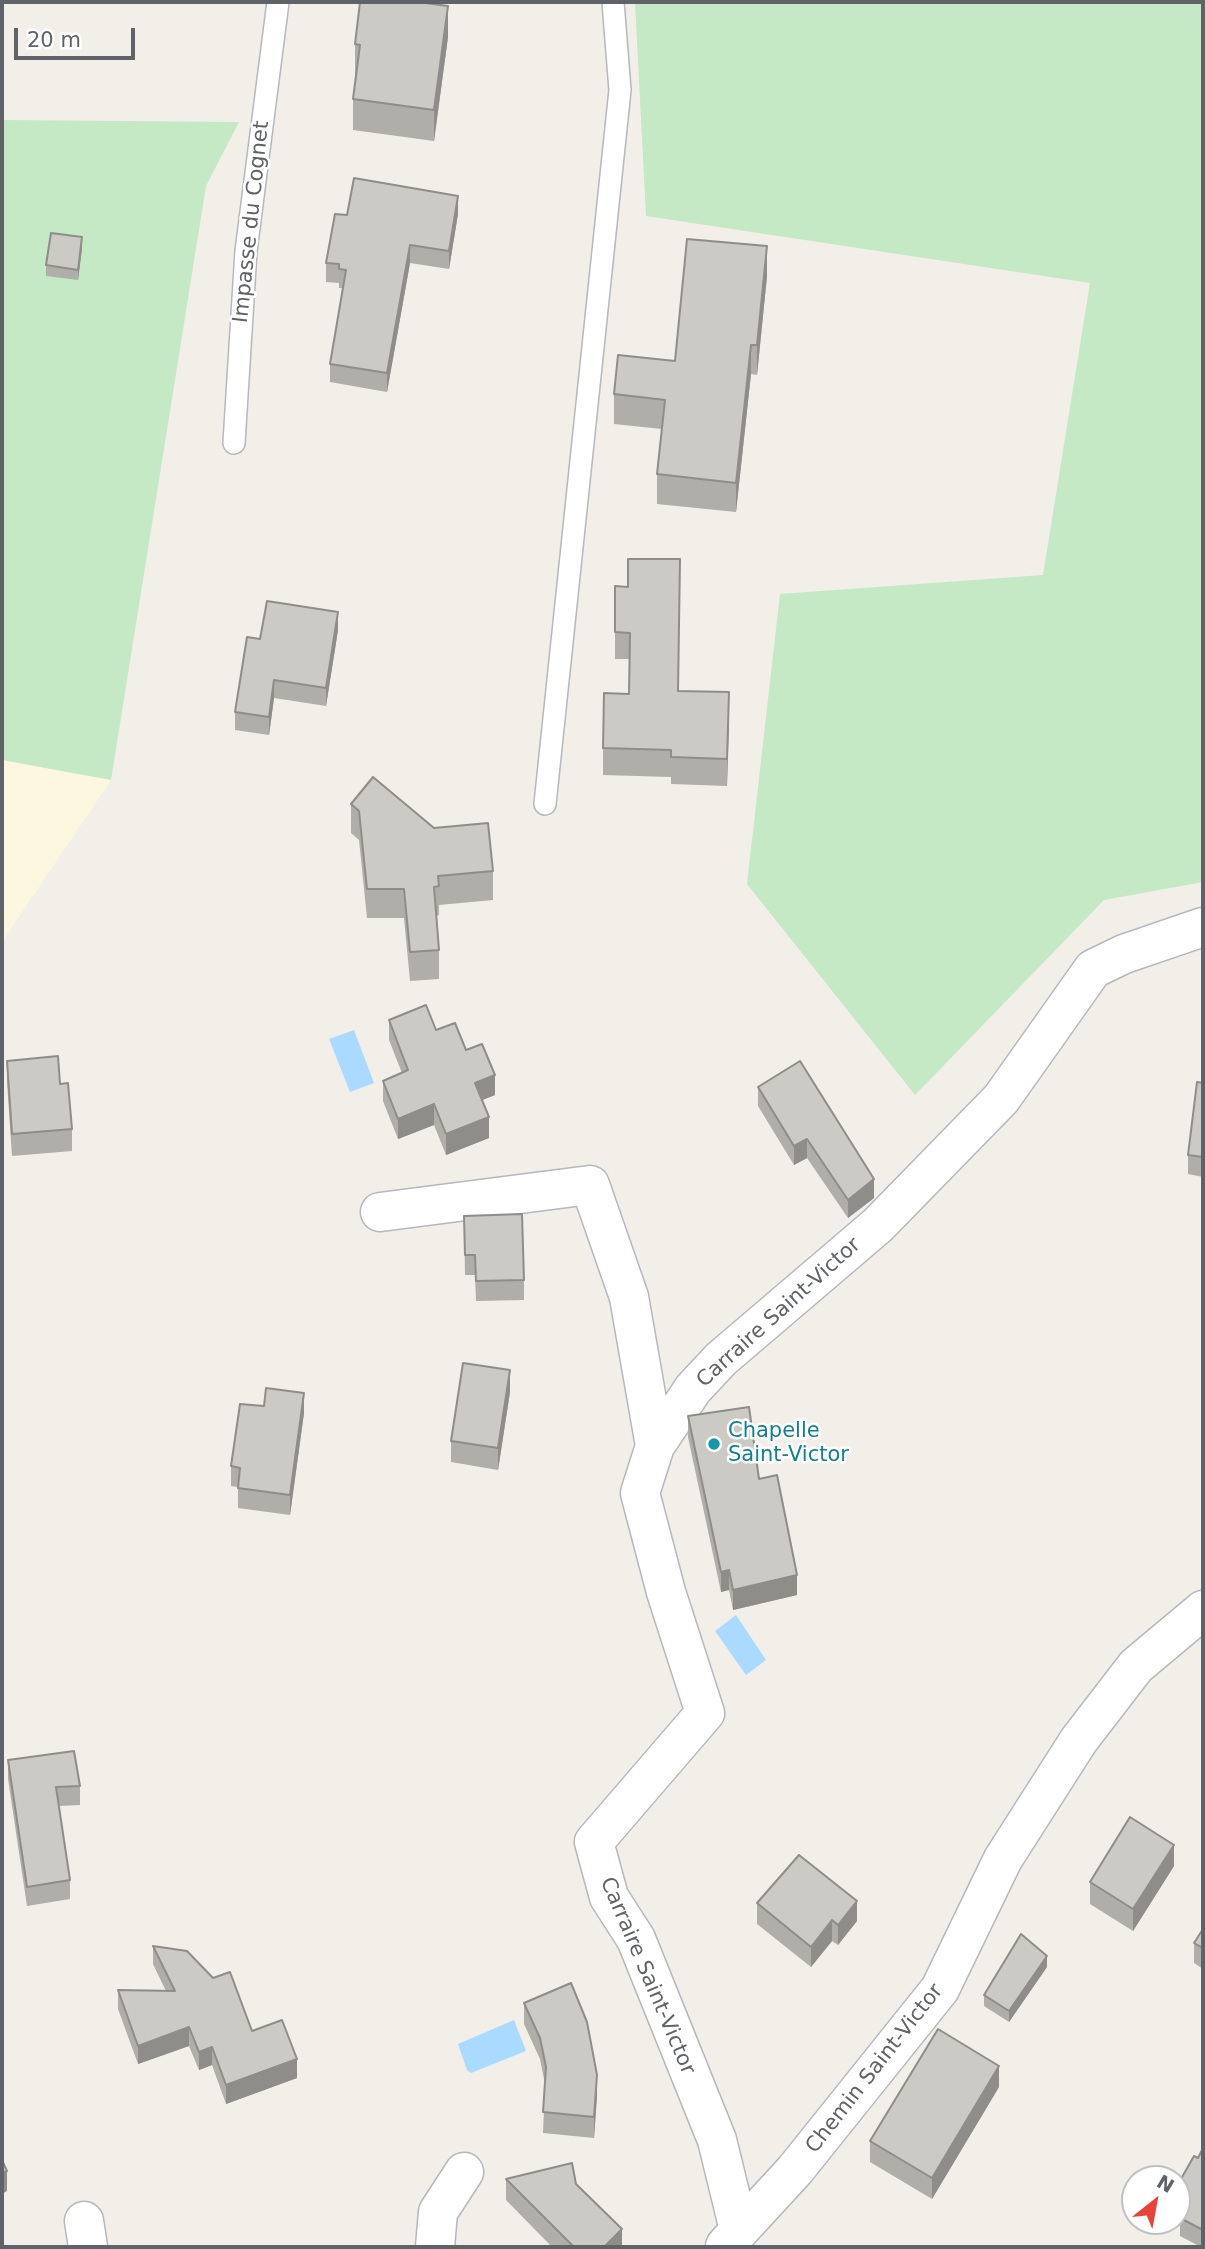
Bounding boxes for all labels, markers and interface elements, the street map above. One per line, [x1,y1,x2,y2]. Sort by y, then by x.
scale bar [18,14,138,58]
text: 20 m [27,28,81,52]
street label: Impasse du Cognet [229,120,275,324]
street label: Carraire Saint-Victor [692,1233,866,1393]
place label: Chapelle Saint-Victor [728,1419,849,1469]
marker: Chapelle Saint-Victor [706,1436,722,1452]
street label: Carraire Saint-Victor [594,1874,700,2078]
street label: Chemin Saint-Victor [801,1979,949,2159]
north arrow [1121,2165,1191,2235]
text: N [1153,2170,1178,2197]

